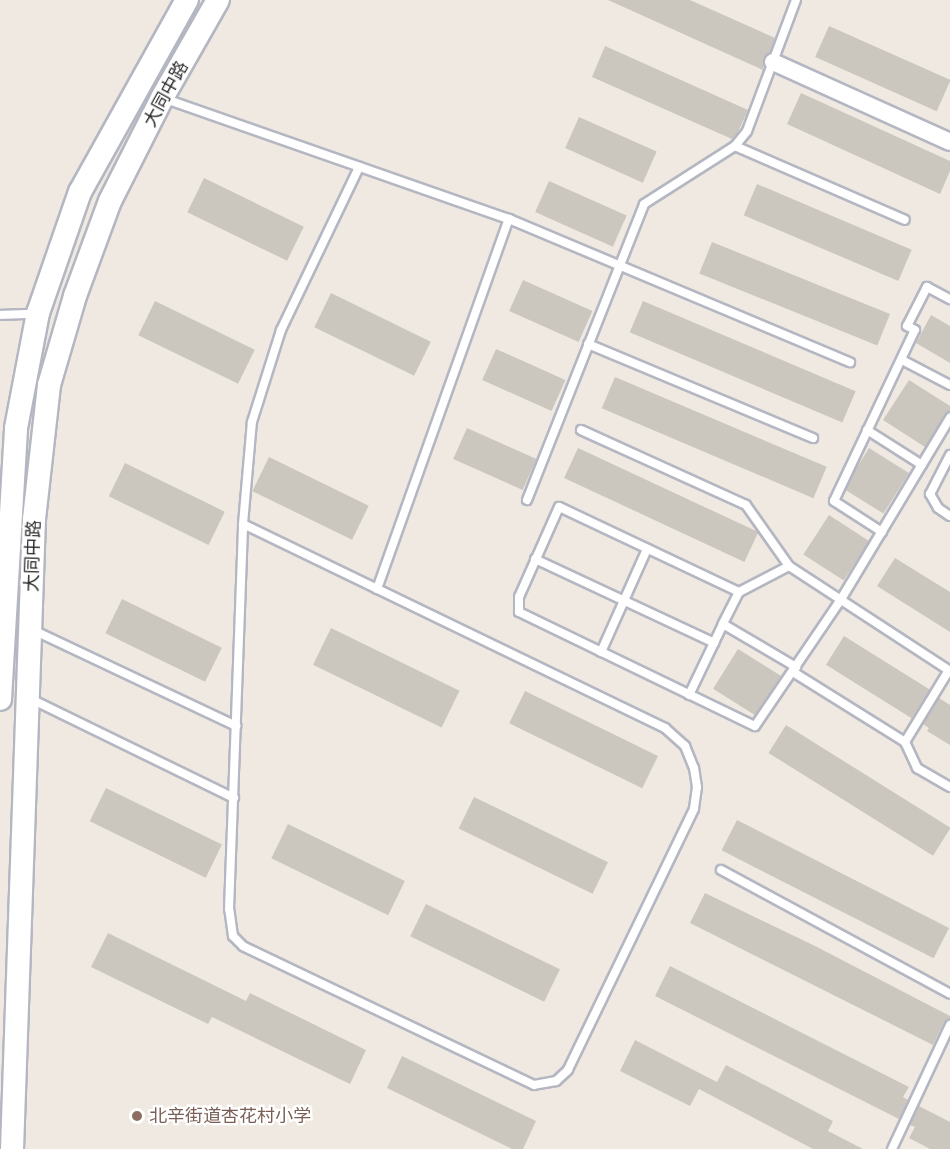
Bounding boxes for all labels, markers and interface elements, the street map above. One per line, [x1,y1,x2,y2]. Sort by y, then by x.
street label: 大同中路 [139,57,193,131]
street label: 大同中路 [21,520,45,592]
place label: 北辛街道杏花村小学 [149,1105,311,1127]
marker: 北辛街道杏花村小学 [130,1109,144,1123]

